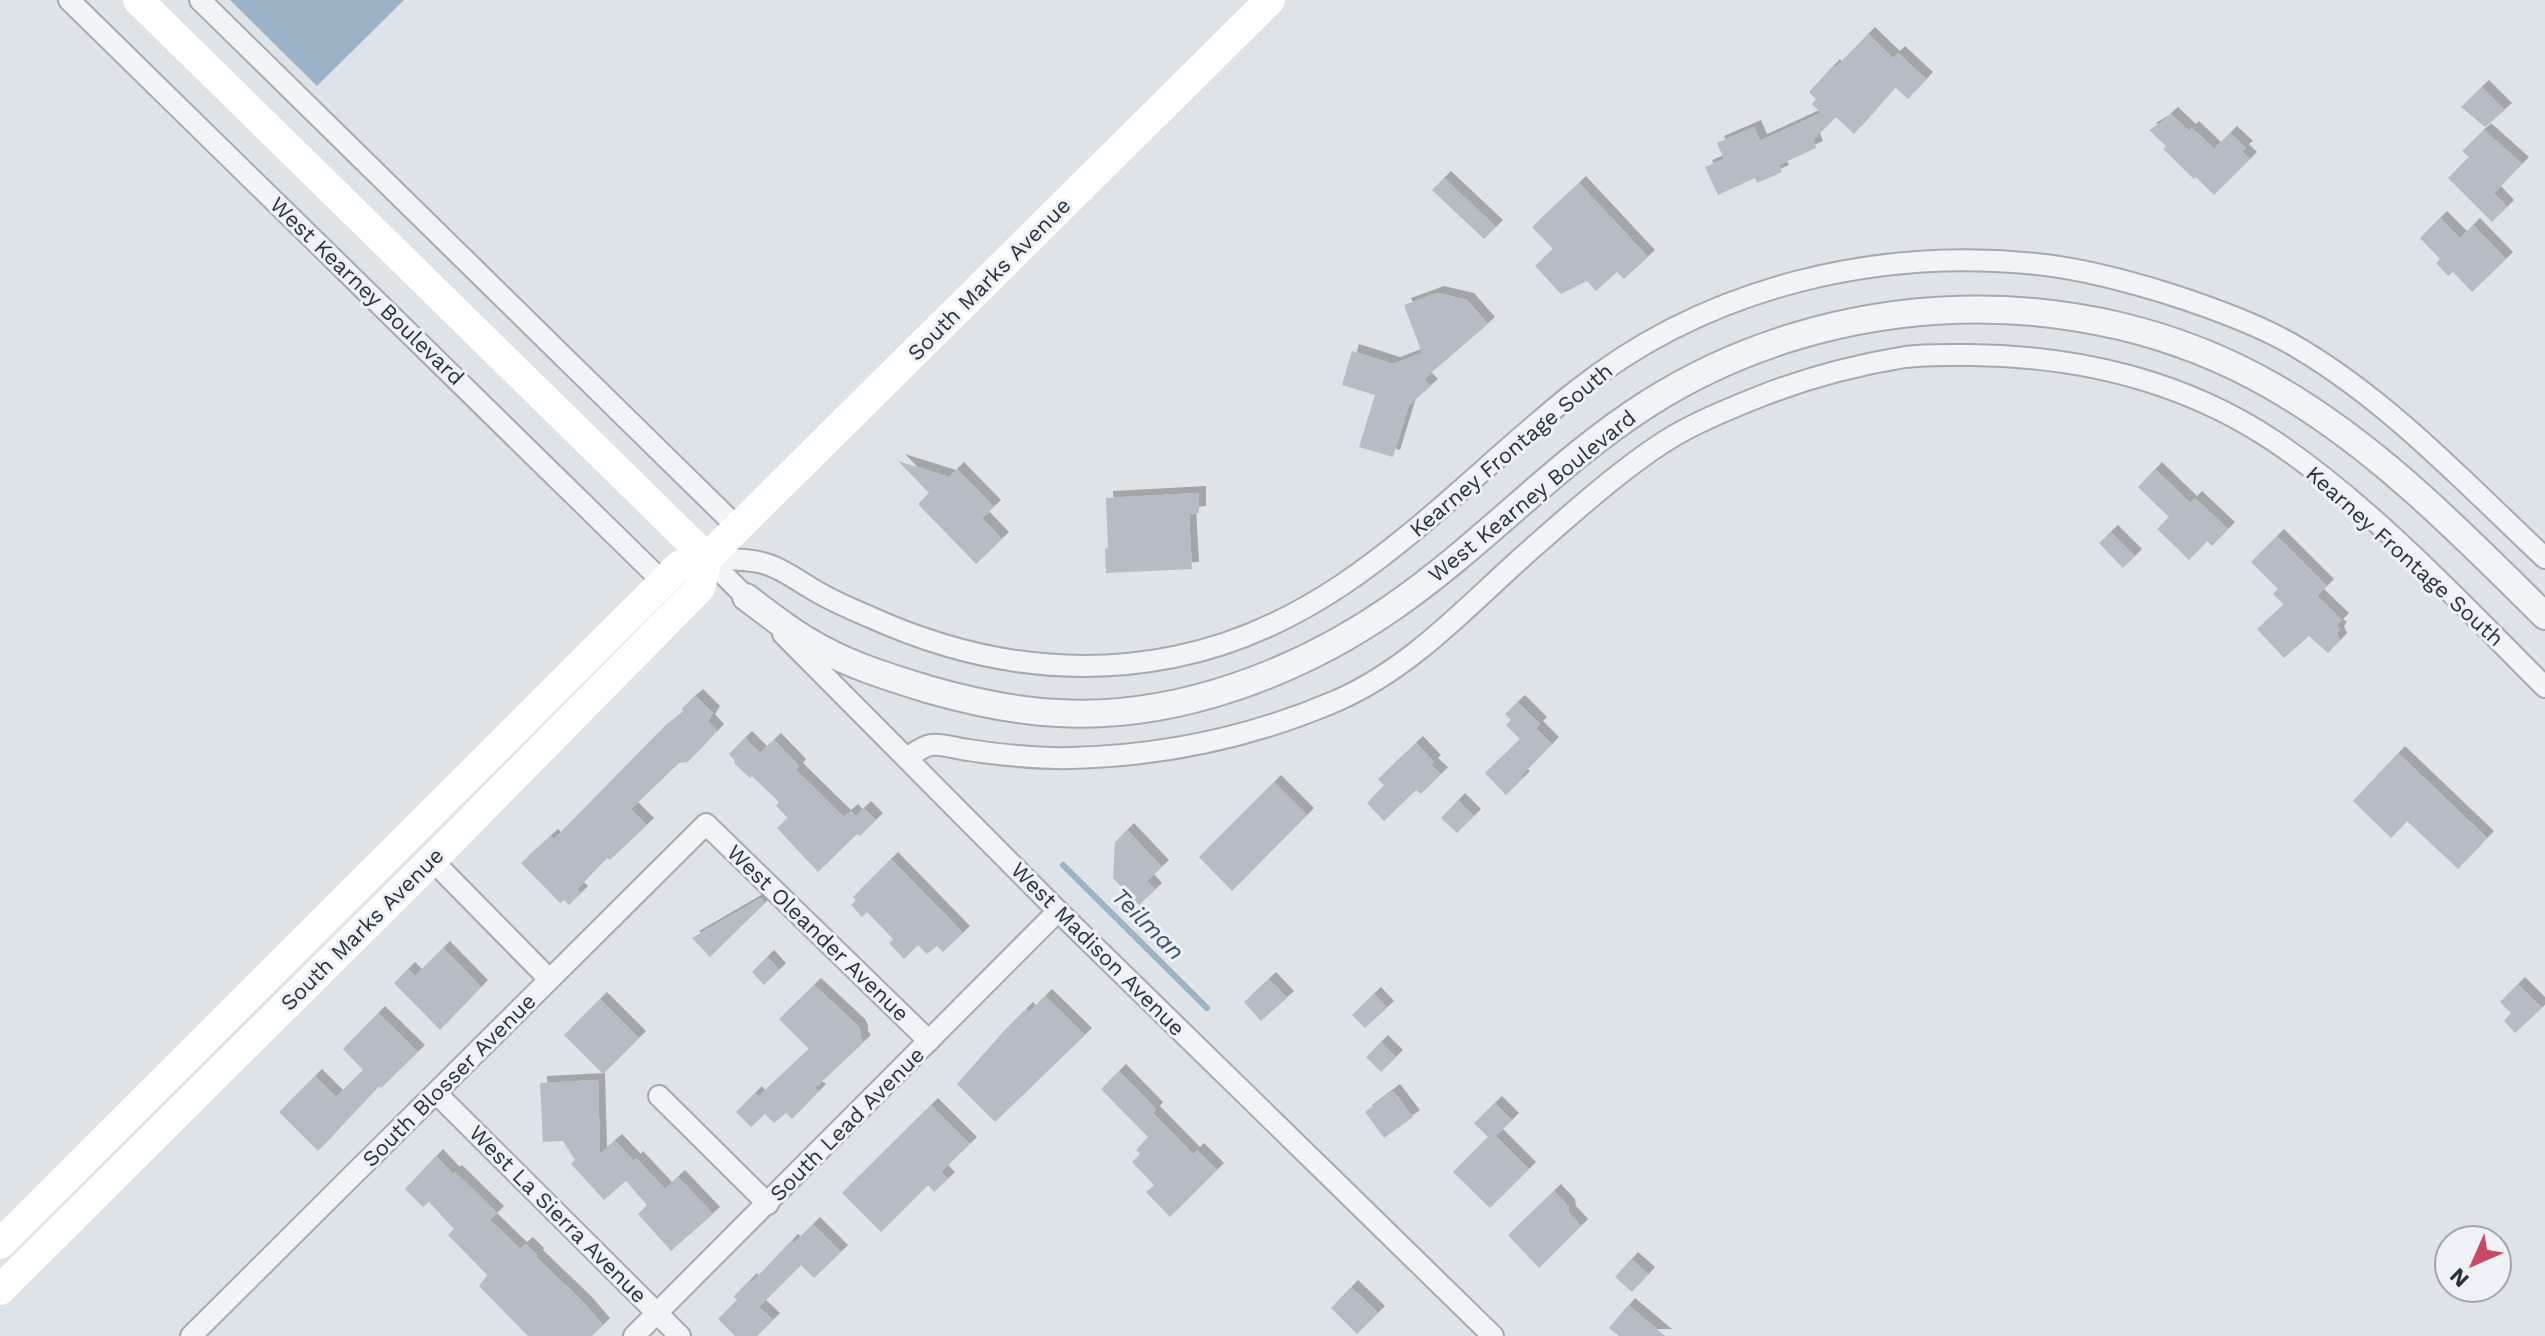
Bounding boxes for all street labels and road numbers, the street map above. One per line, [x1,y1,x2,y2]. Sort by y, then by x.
street label: West Kearney Boulevard [265,192,469,390]
street label: South Marks Avenue [903,193,1075,365]
street label: Kearney Frontage South [1405,358,1617,542]
street label: West Kearney Boulevard [1423,405,1641,587]
street label: Kearney Frontage South [2301,461,2509,651]
street label: West Oleander Avenue [722,840,914,1026]
street label: South Marks Avenue [276,843,448,1015]
street label: West Madison Avenue [1006,857,1190,1041]
street label: South Blosser Avenue [357,988,541,1172]
street label: South Lead Avenue [765,1042,929,1206]
street label: West La Sierra Avenue [464,1120,652,1308]

